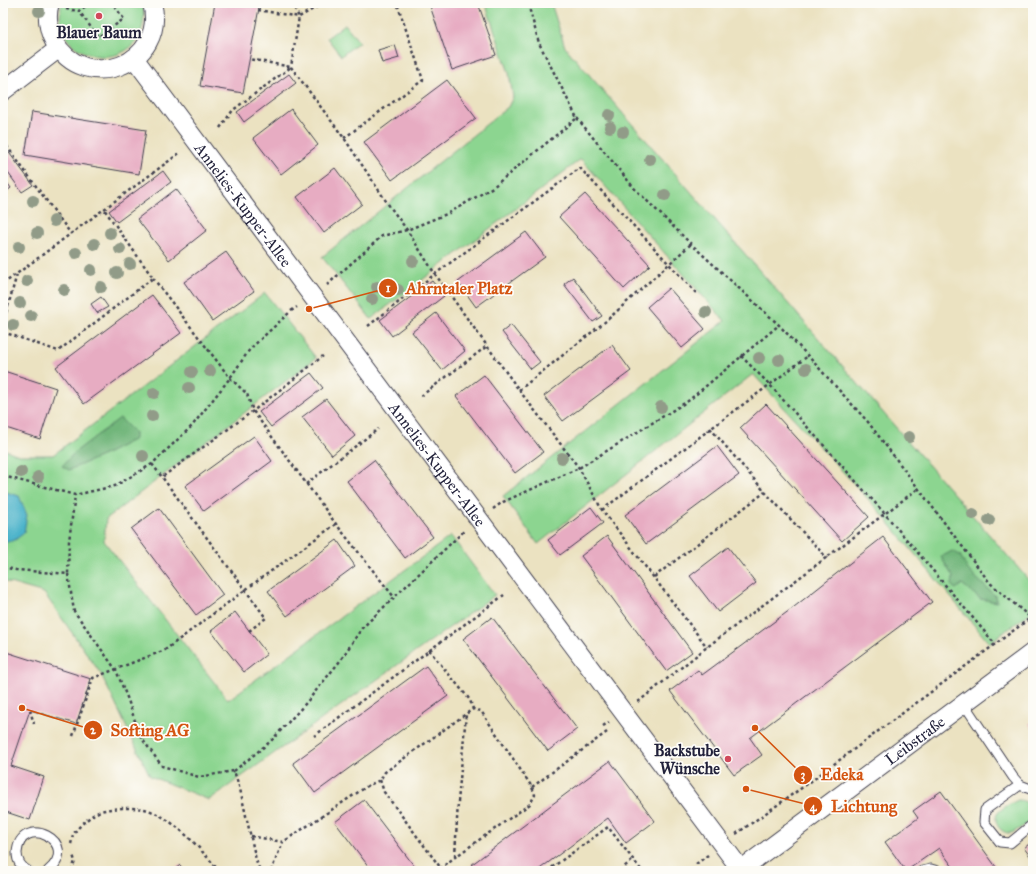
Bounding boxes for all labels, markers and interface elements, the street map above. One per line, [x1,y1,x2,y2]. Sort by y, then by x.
marker: Blauer Baum [94,11,104,21]
place label: Blauer Baum [56,23,142,42]
street label: Annelies-Kupper-Allee [190,138,296,271]
callout: Ahrntaler Platz [378,274,521,303]
text: Ahrntaler Platz [405,278,512,299]
text: 1 [386,281,391,295]
street label: Annelies-Kupper-Allee [384,397,490,530]
street label: Leibstraße [881,711,949,769]
callout: Softing AG [83,715,198,744]
text: Softing AG [110,720,190,741]
text: 2 [90,723,97,737]
place label: Backstube Wünsche [654,741,720,778]
marker: Backstube Wünsche [723,754,733,764]
callout: Edeka [793,760,872,789]
text: Edeka [821,764,864,785]
text: 3 [801,768,806,783]
callout: Lichtung [803,792,905,821]
text: Lichtung [831,796,898,817]
text: 4 [810,800,818,815]

